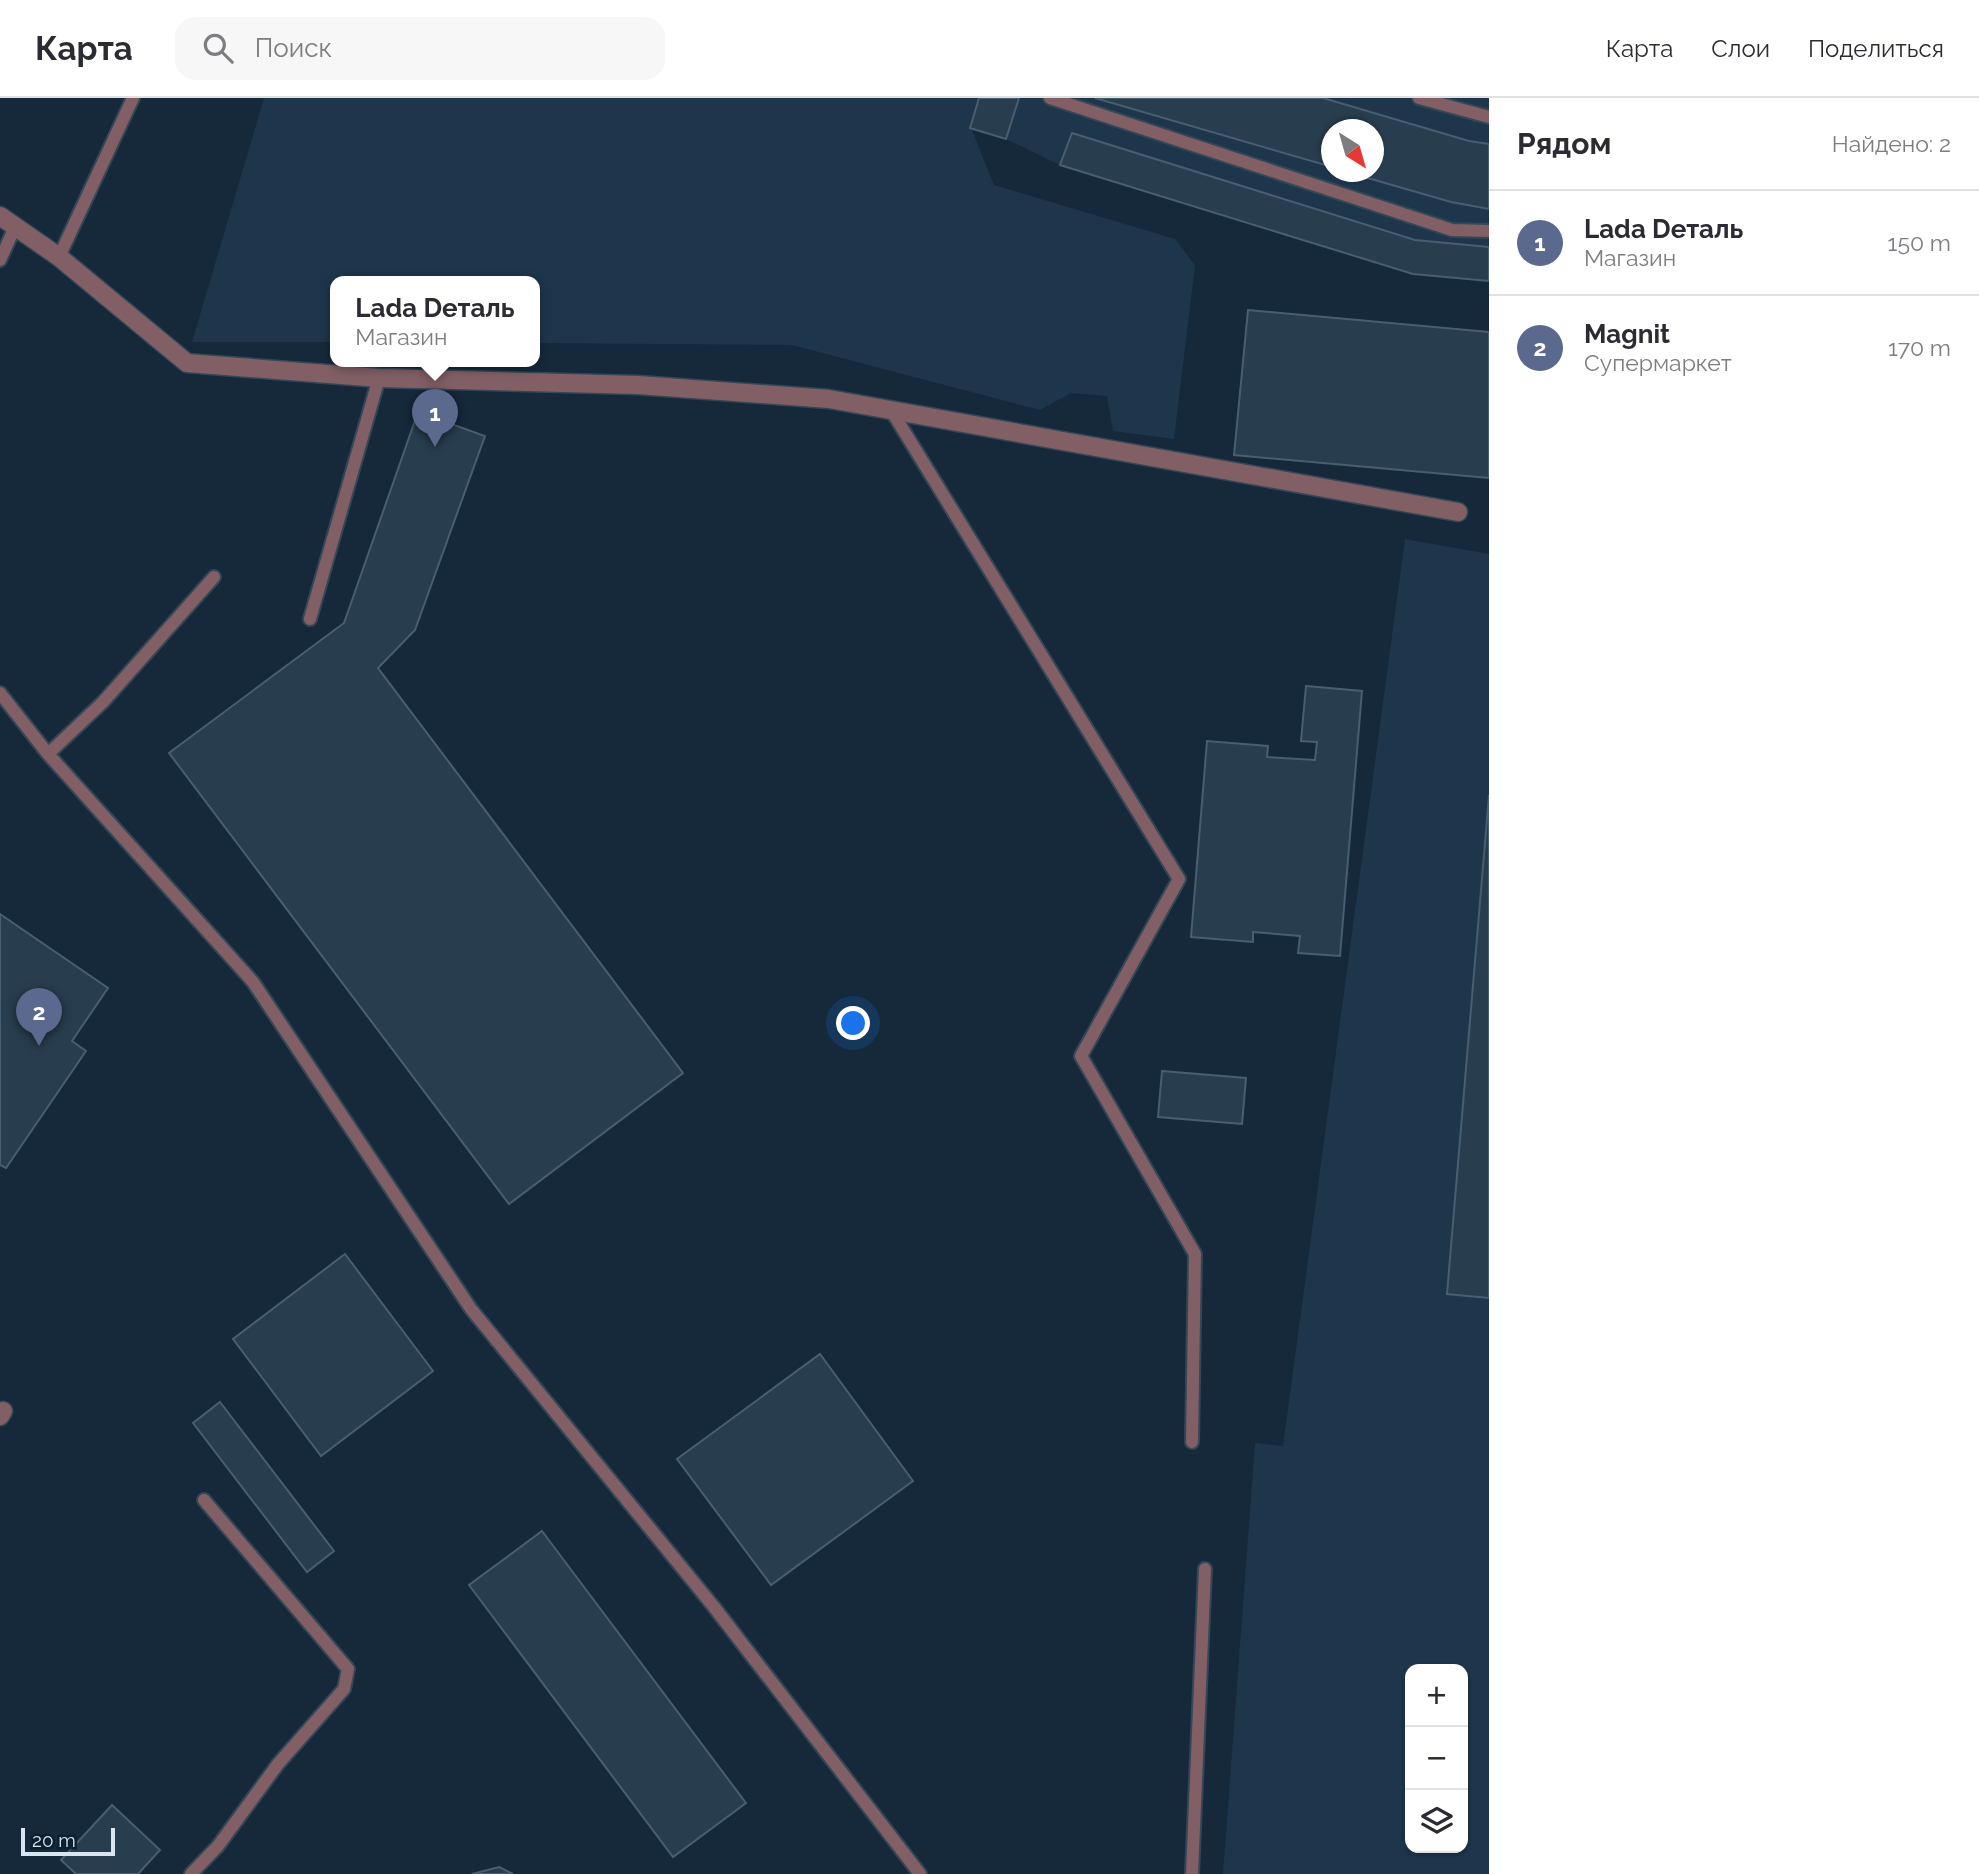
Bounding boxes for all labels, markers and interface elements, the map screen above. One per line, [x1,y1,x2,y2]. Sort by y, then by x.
search box [175,17,665,80]
text: Карта [35,29,133,68]
icon: search [199,29,237,67]
text: Поиск [255,33,332,63]
text: Карта [1606,34,1673,63]
text: Слои [1711,34,1770,63]
text: Поделиться [1808,34,1944,63]
north arrow [1321,119,1384,182]
text: Рядом [1517,126,1611,161]
text: Найдено: 2 [1832,130,1951,157]
text: Lada Dеталь [1584,214,1743,244]
text: 1 [1534,229,1546,256]
text: 150 m [1888,229,1951,256]
text: Магазин [1584,244,1676,271]
popup [330,276,540,367]
text: Lada Dеталь [355,293,515,323]
text: Magnit [1584,319,1670,349]
text: Магазин [355,323,447,350]
text: 2 [1534,334,1546,361]
text: 170 m [1888,334,1951,361]
text: Супермаркет [1584,349,1732,376]
pin: 1 [412,389,458,447]
pin: 2 [16,988,62,1046]
your location [836,1006,870,1040]
map controls [1405,1664,1468,1853]
button: + [1405,1664,1468,1727]
button: − [1405,1727,1468,1790]
button: layers [1405,1790,1468,1853]
scale bar [21,1825,116,1857]
text: 20 m [32,1829,76,1851]

